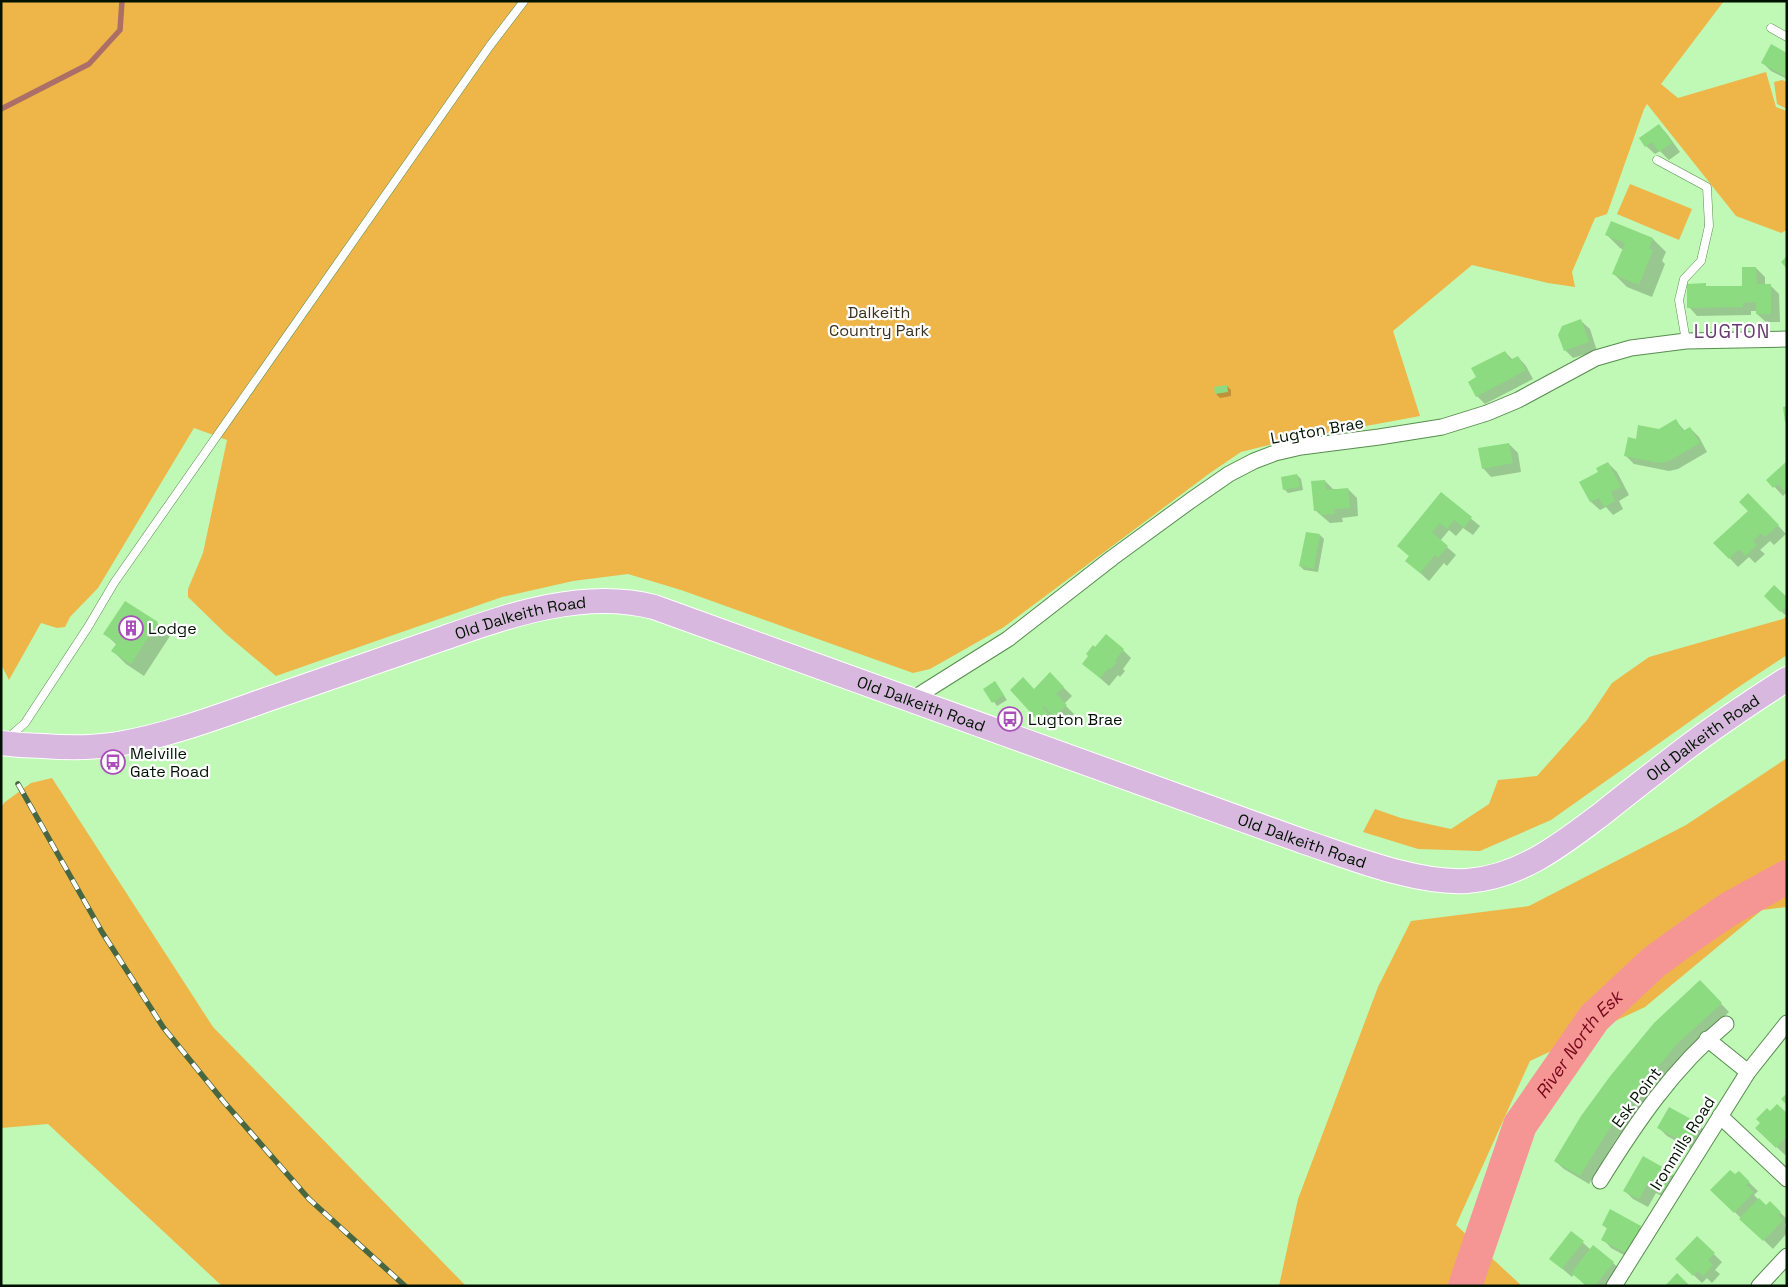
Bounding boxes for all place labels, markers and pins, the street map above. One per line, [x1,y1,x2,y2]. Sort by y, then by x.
building icon: Lodge [118,615,144,641]
place label: Lodge [148,618,197,639]
bus stop icon: Lugton Brae [997,706,1023,732]
place label: Lugton Brae [1028,709,1122,730]
place label: Melville Gate Road [130,743,209,782]
bus stop icon: Melville Gate Road [100,749,126,775]

